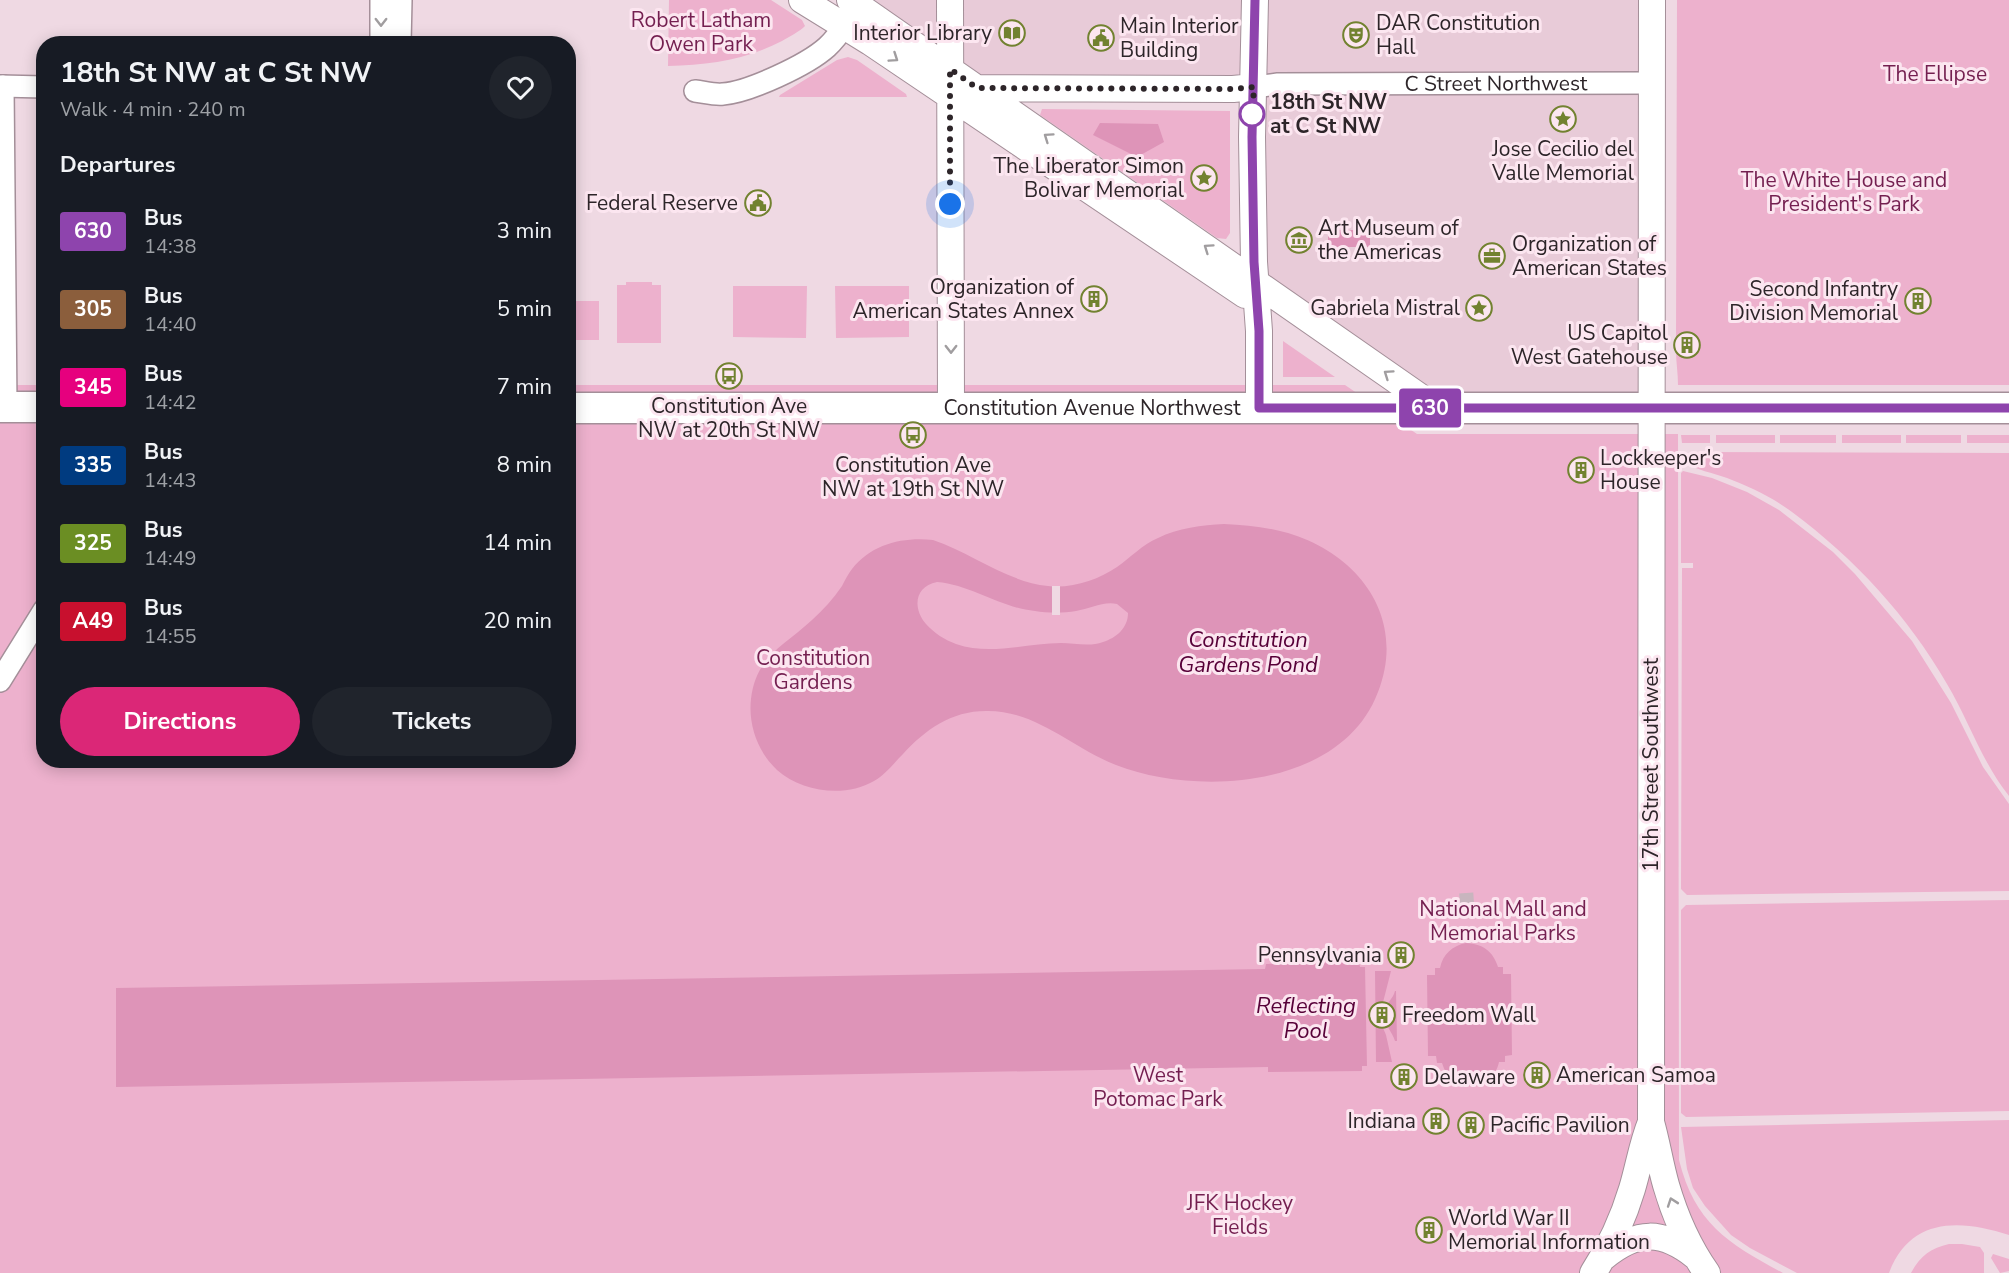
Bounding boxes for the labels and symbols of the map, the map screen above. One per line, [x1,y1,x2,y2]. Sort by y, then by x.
park label: Robert Latham Owen Park [631,6,771,58]
place label: DAR Constitution Hall [1376,9,1540,61]
place label: Main Interior Building [1120,12,1239,64]
one-way arrow [375,17,387,26]
library icon: Interior Library [997,18,1027,48]
place label: Interior Library [853,19,992,47]
theatre icon: DAR Constitution Hall [1341,20,1371,50]
public building icon: Main Interior Building [1086,23,1116,53]
one-way arrow [887,51,898,62]
park label: The Ellipse [1883,60,1987,88]
street label: C Street Northwest [1404,69,1588,98]
place label: 18th St NW at C St NW [1270,88,1387,140]
marker: 18th St NW at C St NW [1239,101,1265,127]
place icon: Jose Cecilio del Valle Memorial [1548,104,1578,134]
one-way arrow [1043,133,1054,144]
place label: Jose Cecilio del Valle Memorial [1491,135,1635,187]
place label: The Liberator Simon Bolivar Memorial [993,152,1185,204]
place icon: The Liberator Simon Bolivar Memorial [1189,163,1219,193]
park label: The White House and President's Park [1741,166,1947,218]
public building icon: Federal Reserve [743,188,773,218]
place label: Federal Reserve [586,189,738,217]
your location [935,189,965,219]
place label: Art Museum of the Americas [1318,214,1460,266]
museum icon: Art Museum of the Americas [1284,225,1314,255]
place label: Organization of American States [1512,230,1667,282]
office icon: Organization of American States [1477,241,1507,271]
one-way arrow [1203,244,1214,255]
place label: Organization of American States Annex [853,273,1075,325]
place label: Second Infantry Division Memorial [1729,275,1899,327]
building icon: Organization of American States Annex [1079,284,1109,314]
building icon: Second Infantry Division Memorial [1903,286,1933,316]
place icon: Gabriela Mistral [1464,293,1494,323]
place label: Gabriela Mistral [1310,294,1461,322]
place label: US Capitol West Gatehouse [1511,319,1669,371]
building icon: US Capitol West Gatehouse [1672,330,1702,360]
one-way arrow [945,344,957,353]
bus stop icon: Constitution Ave NW at 20th St NW [714,361,744,391]
one-way arrow [1384,370,1395,381]
line badge: 630 [1396,388,1464,428]
place label: Constitution Ave NW at 20th St NW [638,392,820,444]
street label: Constitution Avenue Northwest [943,394,1241,422]
bus stop icon: Constitution Ave NW at 19th St NW [898,420,928,450]
place label: Lockkeeper's House [1600,444,1721,496]
place label: Constitution Ave NW at 19th St NW [822,451,1004,503]
building icon: Lockkeeper's House [1566,455,1596,485]
water label: Constitution Gardens Pond [1178,625,1318,680]
park label: Constitution Gardens [756,644,870,696]
street label: 17th Street Southwest [1637,657,1665,872]
park label: National Mall and Memorial Parks [1419,895,1587,947]
building icon: Pennsylvania [1386,940,1416,970]
place label: Pennsylvania [1258,941,1382,969]
water label: Reflecting Pool [1256,991,1356,1046]
building icon: Freedom Wall [1367,1000,1397,1030]
place label: Freedom Wall [1402,1001,1537,1029]
building icon: American Samoa [1522,1060,1552,1090]
park label: West Potomac Park [1093,1061,1223,1113]
place label: American Samoa [1556,1061,1716,1089]
building icon: Delaware [1389,1062,1419,1092]
place label: Delaware [1424,1063,1515,1091]
building icon: Indiana [1421,1106,1451,1136]
place label: Indiana [1347,1107,1416,1135]
building icon: Pacific Pavilion [1456,1110,1486,1140]
place label: Pacific Pavilion [1490,1111,1630,1139]
park label: JFK Hockey Fields [1186,1189,1293,1241]
one-way arrow [1666,1197,1679,1208]
place label: World War II Memorial Information [1448,1204,1650,1256]
building icon: World War II Memorial Information [1414,1215,1444,1245]

